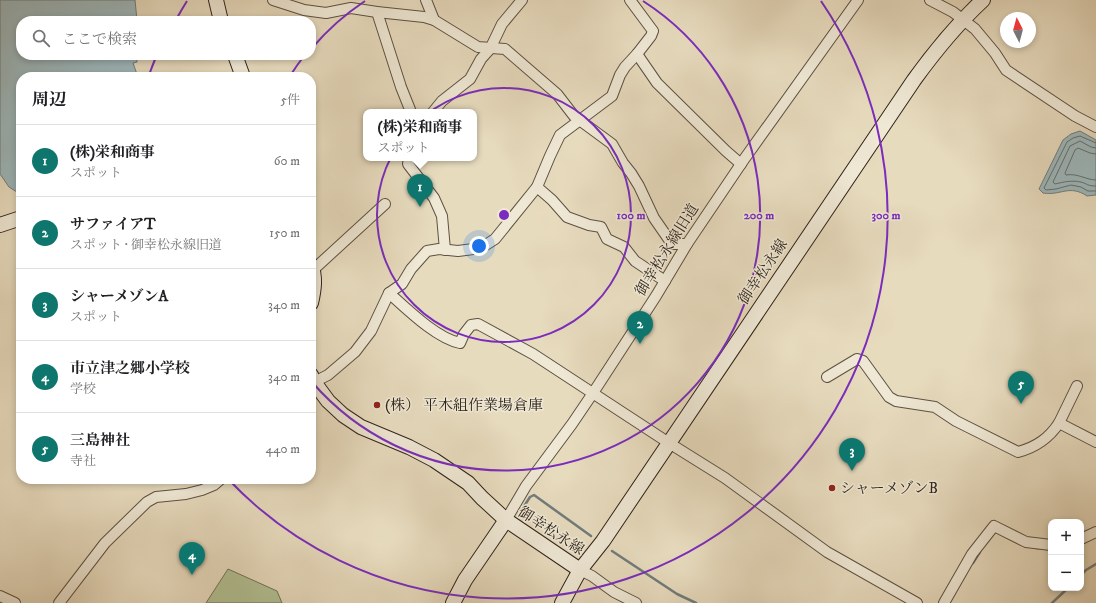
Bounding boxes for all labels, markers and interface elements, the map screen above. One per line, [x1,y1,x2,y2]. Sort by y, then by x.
north arrow [1000,12,1036,48]
search box [16,16,316,60]
icon: search [30,27,52,49]
text: ここで検索 [62,30,137,49]
text: 周辺 [32,89,66,111]
text: 5件 [281,92,300,108]
popup [363,109,477,161]
text: (株)栄和商事 [378,118,463,137]
text: スポット [378,140,430,156]
text: (株)栄和商事 [70,143,155,162]
text: 1 [43,153,47,169]
text: 60 m [274,153,300,169]
text: スポット [70,165,122,181]
pin: 1 [407,174,433,207]
street label: 御幸松永線旧道 [631,200,703,300]
centre of rings [497,208,511,222]
text: 100 m [617,208,645,223]
text: 200 m [744,208,774,223]
text: 300 m [872,208,900,223]
text: サファイアT [70,215,156,234]
text: 2 [42,225,48,241]
text: 150 m [269,225,300,241]
your location [469,236,489,256]
street label: 御幸松永線 [734,236,792,308]
text: スポット · 御幸松永線旧道 [70,237,222,253]
text: シャーメゾンA [70,287,168,306]
text: 3 [43,297,47,313]
text: 340 m [268,297,300,313]
text: スポット [70,309,122,325]
pin: 2 [627,311,653,344]
text: 市立津之郷小学校 [70,359,190,378]
text: 4 [41,369,49,385]
text: 340 m [268,369,300,385]
pin: 5 [1008,371,1034,404]
text: 学校 [70,381,96,397]
place label: (株） 平木組作業場倉庫 [385,396,543,415]
marker: (株） 平木組作業場倉庫 [372,400,382,410]
text: 三島神社 [70,431,130,450]
pin: 3 [839,438,865,471]
text: 5 [42,441,48,457]
text: 440 m [265,441,300,457]
text: 寺社 [70,453,96,469]
place label: シャーメゾンB [840,479,938,498]
marker: シャーメゾンB [827,483,837,493]
street label: 御幸松永線 [514,503,588,559]
map controls [1048,519,1084,591]
button: + [1048,519,1084,555]
pin: 4 [179,542,205,575]
button: − [1048,555,1084,591]

